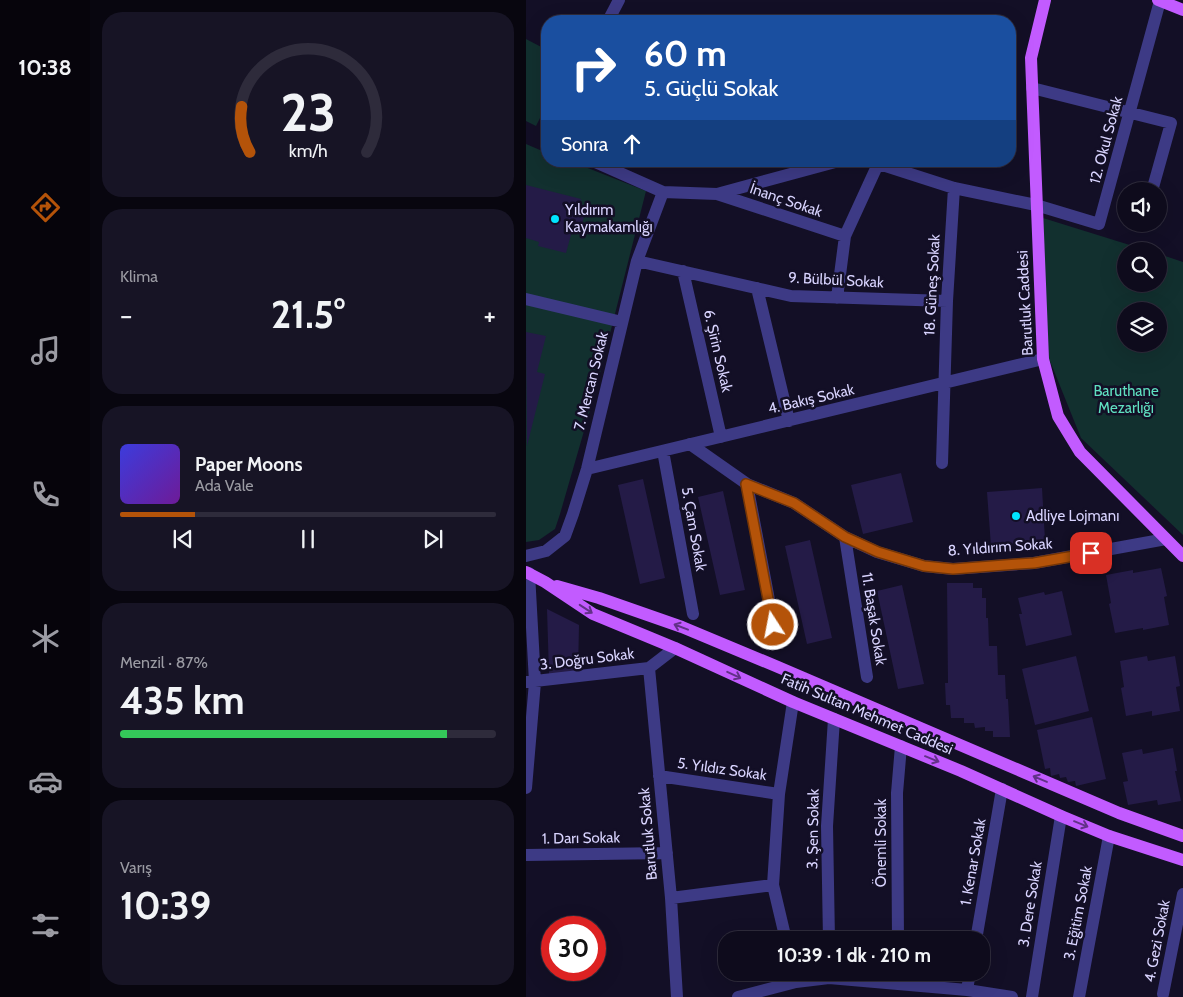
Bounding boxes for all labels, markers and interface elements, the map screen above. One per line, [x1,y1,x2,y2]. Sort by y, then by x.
text: 60 m [644,32,727,75]
icon: right [561,35,626,100]
text: 10:38 [18,54,72,81]
text: 5. Güçlü Sokak [644,75,778,102]
text: 23 [280,81,336,144]
street label: 12. Okul Sokak [1086,94,1126,186]
icon: ahead [618,130,646,158]
text: Sonra [561,133,608,156]
text: km/h [288,140,328,161]
street label: İnanç Sokak [747,178,825,221]
map controls [1117,182,1167,352]
button: sound [1117,182,1167,232]
icon: directions [28,190,63,225]
place label: Yıldırım Kaymakamlığı [564,201,653,236]
marker: Yıldırım Kaymakamlığı [549,213,561,225]
street label: 18. Güneş Sokak [920,234,944,336]
button: search [1117,242,1167,292]
street label: Barutluk Caddesi [1013,250,1037,356]
text: Klima [120,267,158,286]
street label: 9. Bülbül Sokak [788,269,885,292]
text: 21.5° [271,291,345,338]
text: − [120,298,132,332]
text: + [484,298,496,332]
button: layers [1117,302,1167,352]
street label: 6. Şirin Sokak [700,308,736,394]
street label: 7. Mercan Sokak [570,330,612,432]
icon: music [28,333,63,368]
street label: 4. Bakış Sokak [766,380,856,418]
park label: Baruthane Mezarlığı [1093,382,1159,417]
text: Paper Moons [195,453,303,476]
text: Ada Vale [195,476,254,495]
icon: phone [28,477,63,512]
street label: 5. Çam Sokak [678,486,710,573]
place label: Adliye Lojmanı [1026,507,1119,525]
marker: Adliye Lojmanı [1010,510,1022,522]
icon: previous [169,525,197,553]
icon: pause [294,525,322,553]
icon: next [419,525,447,553]
pin [1070,532,1112,574]
street label: 8. Yıldırım Sokak [947,534,1053,560]
icon: arrive [1077,539,1105,567]
street label: 11. Başak Sokak [858,571,890,667]
position arrow [746,598,798,650]
one-way arrow [579,604,593,614]
icon: climate [28,621,63,656]
one-way arrow [674,622,689,631]
street label: 3. Doğru Sokak [539,644,635,674]
text: Menzil · 87% [120,653,208,672]
street label: Fatih Sultan Mehmet Caddesi [778,670,956,758]
one-way arrow [726,671,741,681]
text: 435 km [120,677,245,724]
street label: 5. Yıldız Sokak [676,754,768,784]
one-way arrow [924,755,939,764]
icon: car [28,764,63,799]
one-way arrow [1033,774,1048,784]
street label: Barutluk Sokak [635,787,661,881]
street label: 3. Şen Sokak [803,788,823,869]
street label: Önemli Sokak [872,799,890,887]
street label: 1. Kenar Sokak [956,817,990,907]
one-way arrow [1073,820,1088,830]
street label: 1. Darı Sokak [542,828,621,848]
text: Varış [120,858,152,877]
street label: 3. Dere Sokak [1014,860,1046,948]
street label: 3. Eğitim Sokak [1060,864,1096,962]
text: 10:39 [120,882,211,929]
street label: 4. Gezi Sokak [1140,898,1174,984]
icon: filters [28,908,63,943]
speed limit sign: 30 [541,916,606,981]
text: 10:39 · 1 dk · 210 m [777,944,931,967]

